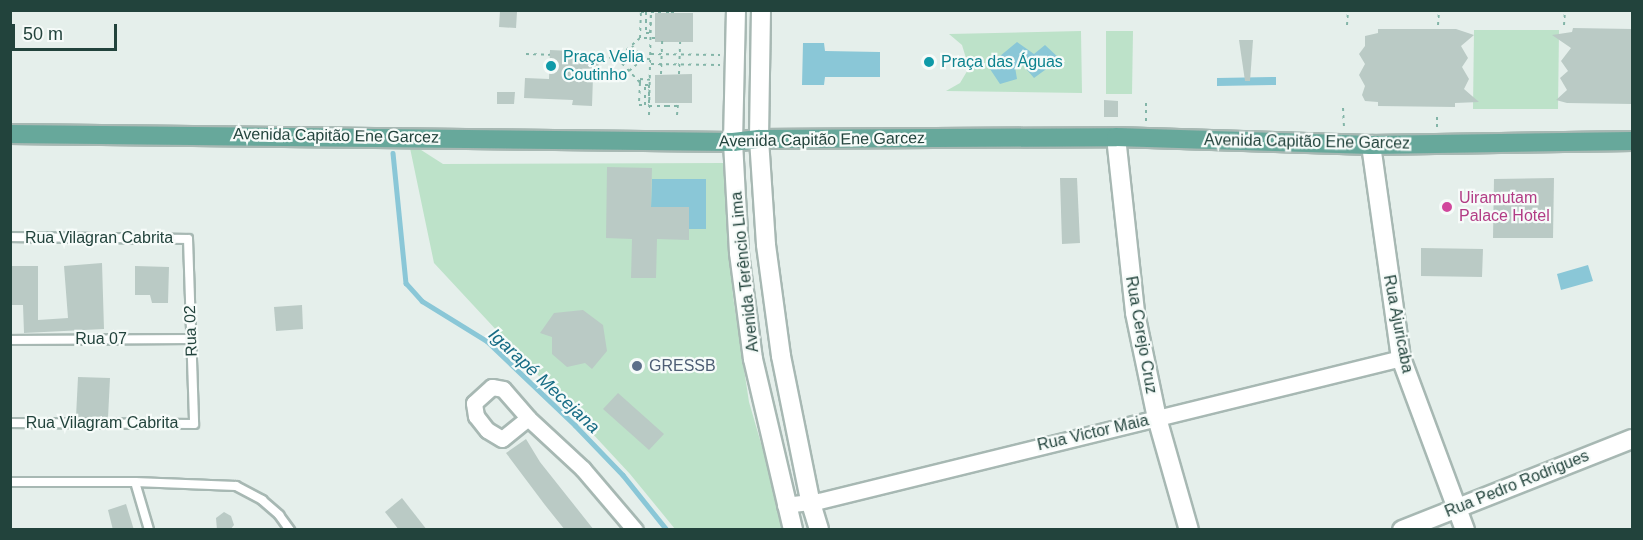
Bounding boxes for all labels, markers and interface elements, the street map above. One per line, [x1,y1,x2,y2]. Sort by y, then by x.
scale bar [15,12,120,50]
text: 50 m [23,24,63,44]
place label: Praça Velia Coutinho [563,47,644,85]
place label: Praça das Águas [941,52,1063,72]
marker: Praça das Águas [922,55,936,69]
marker: Praça Velia Coutinho [544,59,558,73]
street label: Avenida Capitão Ene Garcez [233,125,439,147]
street label: Avenida Capitão Ene Garcez [719,129,925,151]
street label: Avenida Capitão Ene Garcez [1204,131,1410,153]
place label: Uiramutam Palace Hotel [1459,188,1550,226]
street label: Avenida Terêncio Lima [727,191,763,353]
marker: Uiramutam Palace Hotel [1440,200,1454,214]
street label: Rua Vilagran Cabrita [25,228,173,248]
street label: Rua Ajuricaba [1379,273,1417,375]
street label: Rua Cerejo Cruz [1121,275,1161,395]
street label: Rua 02 [181,305,201,357]
water label: Igarapé Mecejana [484,324,604,438]
street label: Rua 07 [75,329,127,349]
place label: GRESSB [649,356,716,376]
marker: GRESSB [630,359,644,373]
street label: Rua Victor Maia [1036,411,1150,455]
street label: Rua Vilagram Cabrita [26,413,178,433]
street label: Rua Pedro Rodrigues [1442,446,1592,522]

